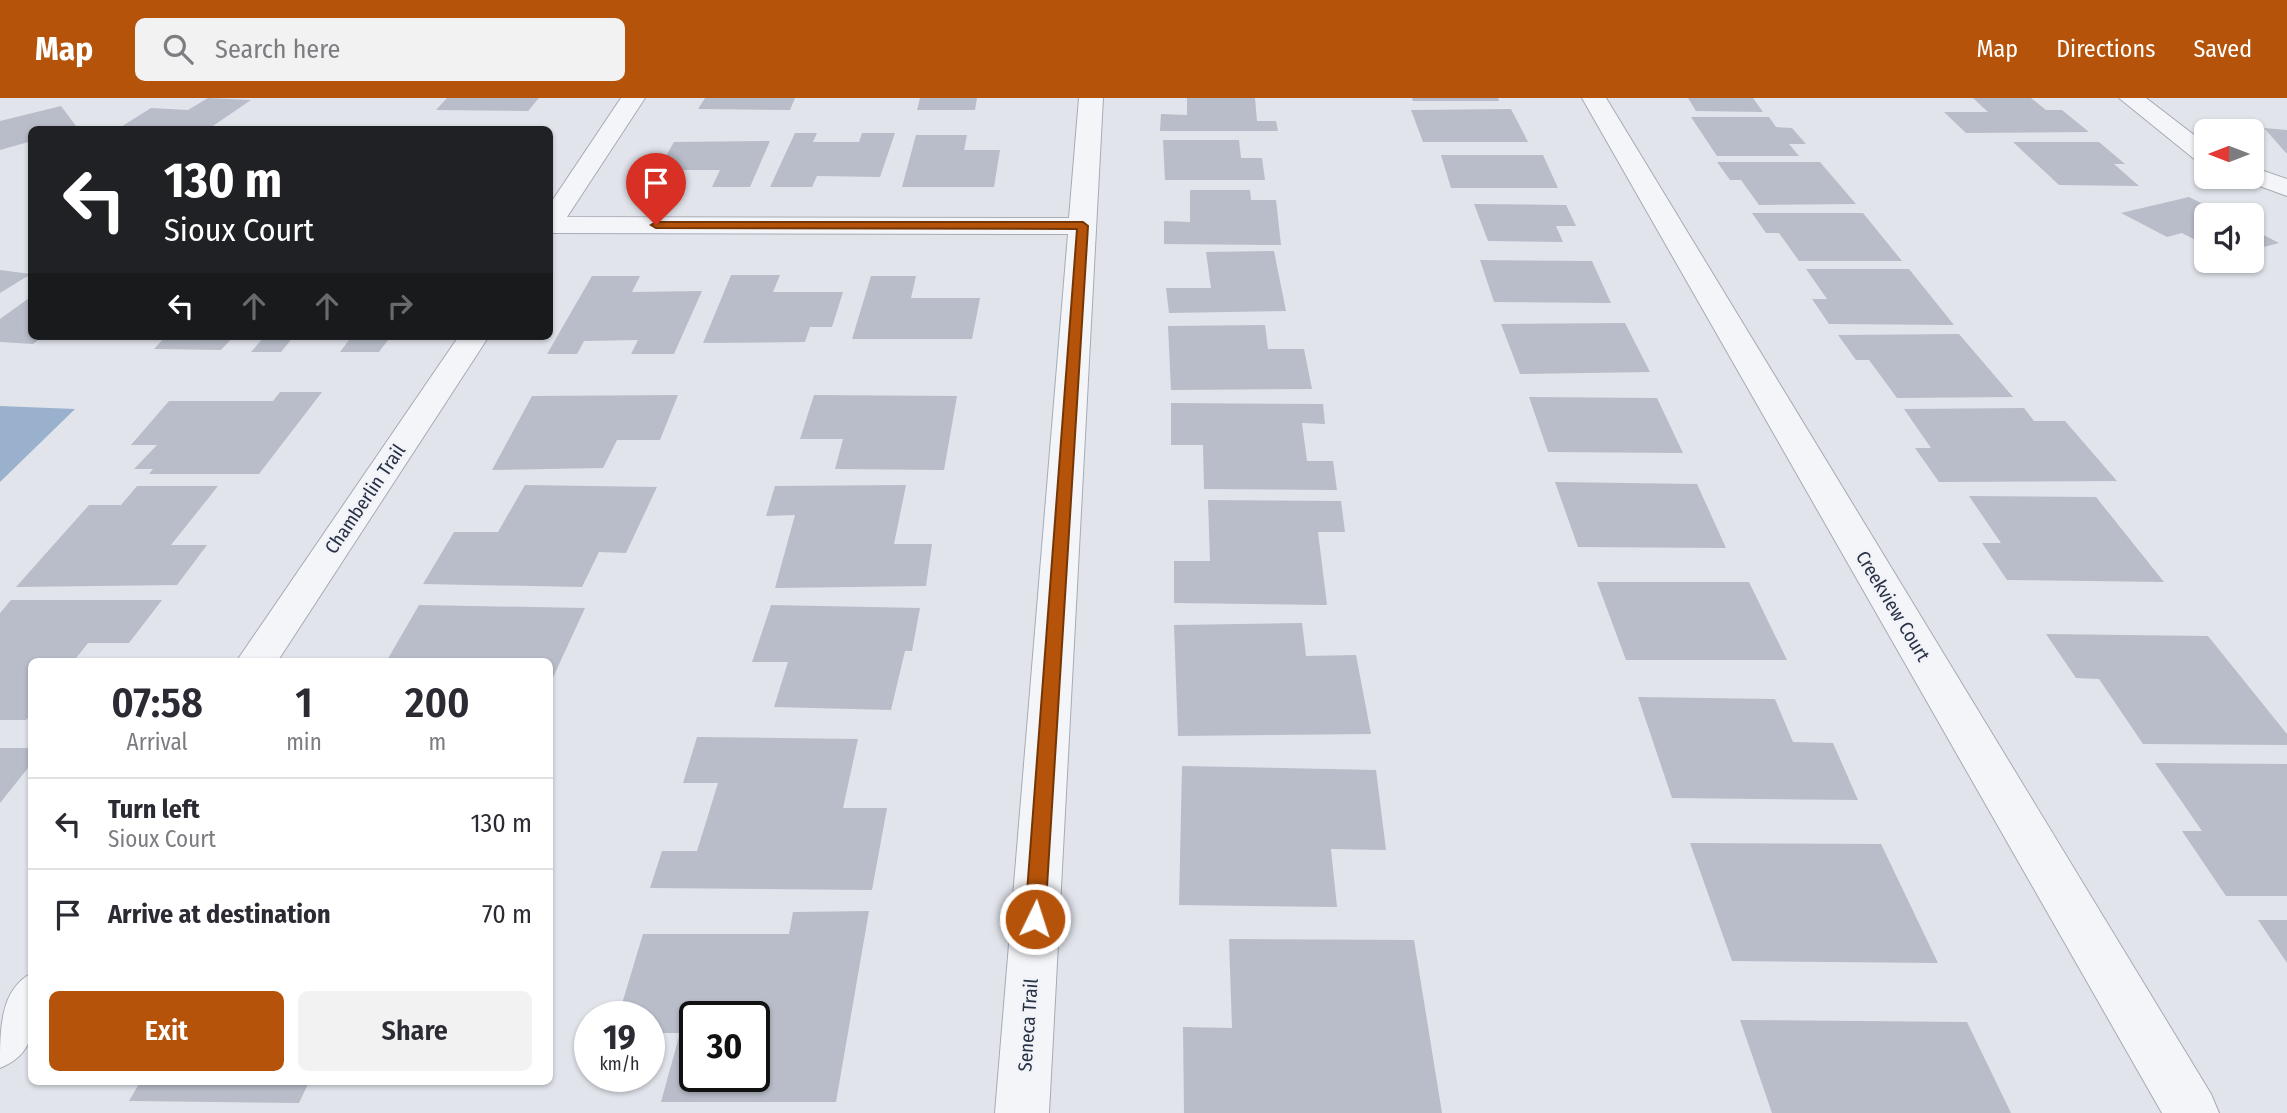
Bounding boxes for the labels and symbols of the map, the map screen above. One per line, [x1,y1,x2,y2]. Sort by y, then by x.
north arrow [2194,119,2264,189]
pin [626,153,686,225]
street label: Chamberlin Trail [320,440,410,558]
street label: Creekview Court [1851,547,1935,666]
position arrow [998,882,1072,956]
street label: Seneca Trail [1013,978,1043,1072]
speed limit sign: 30 [679,1001,770,1092]

